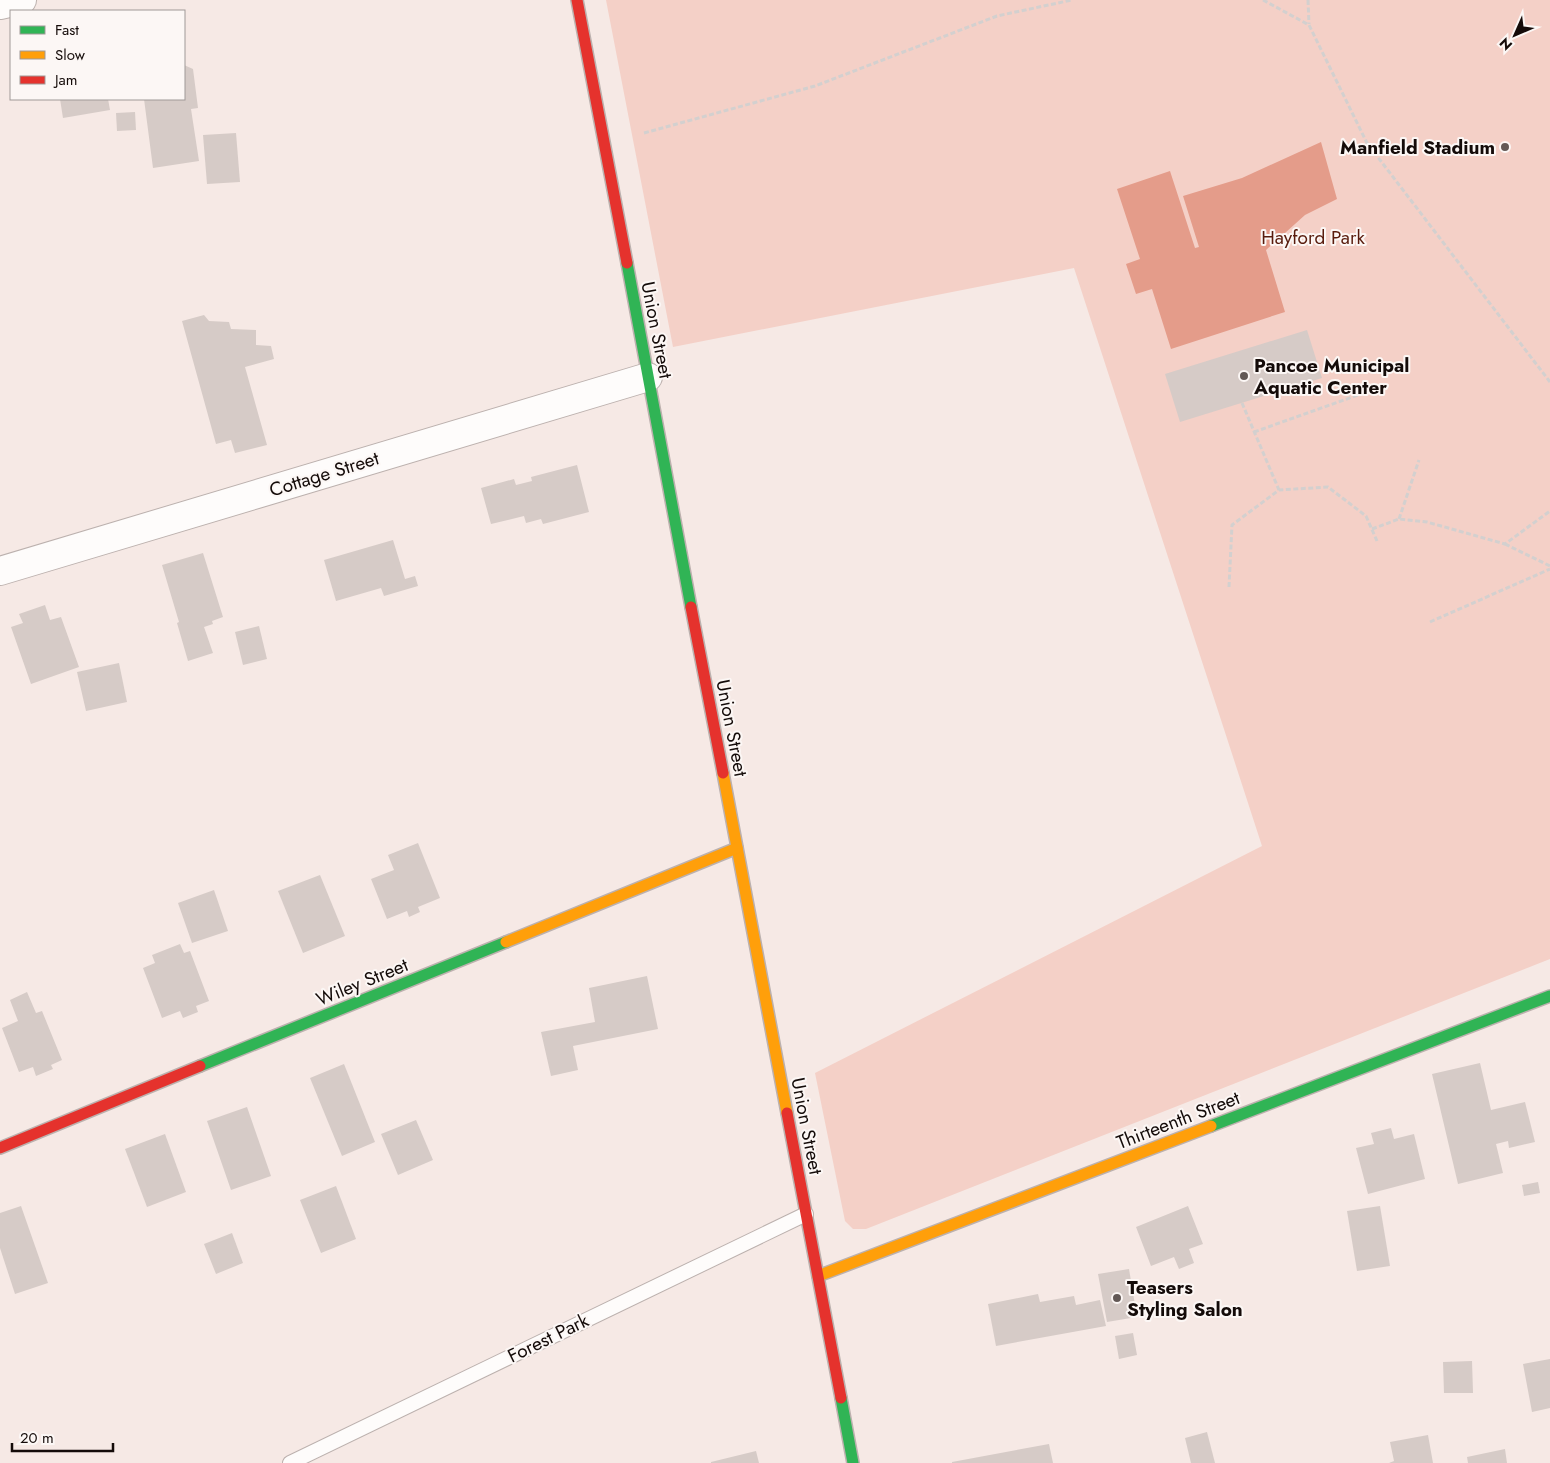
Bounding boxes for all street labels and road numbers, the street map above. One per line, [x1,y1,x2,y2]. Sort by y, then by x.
street label: Union Street [634,279,680,381]
street label: Cottage Street [266,444,383,503]
street label: Union Street [709,677,755,779]
street label: Wiley Street [312,951,412,1013]
street label: Union Street [784,1075,830,1177]
street label: Thirteenth Street [1113,1084,1244,1156]
street label: Forest Park [503,1306,594,1369]

